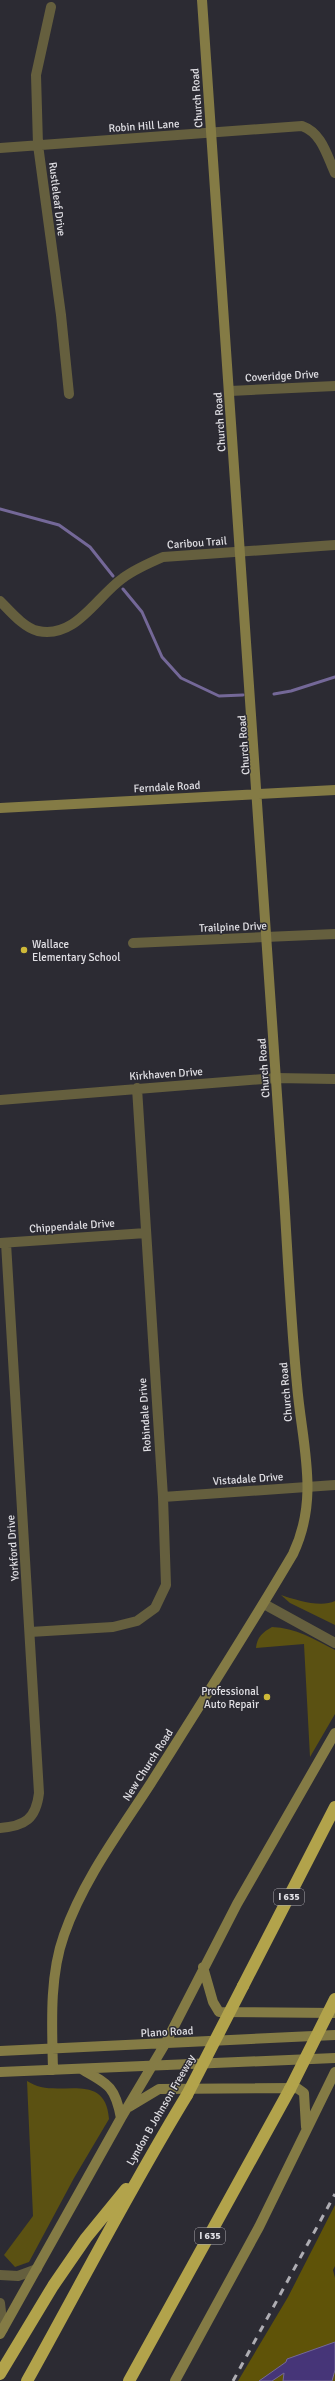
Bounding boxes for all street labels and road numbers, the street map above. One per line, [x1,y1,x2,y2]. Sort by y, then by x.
street label: Church Road [188,68,206,128]
street label: Robin Hill Lane [108,117,180,135]
street label: Rustleleaf Drive [46,161,68,237]
street label: Coveridge Drive [245,368,319,384]
street label: Church Road [211,392,229,452]
street label: Caribou Trail [167,534,227,552]
street label: Church Road [235,715,253,775]
street label: Ferndale Road [133,779,201,795]
street label: Trailpine Drive [199,919,267,935]
street label: Church Road [255,1038,273,1098]
street label: Kirkhaven Drive [129,1065,203,1083]
street label: Chippendale Drive [29,1217,115,1235]
street label: Church Road [277,1362,295,1422]
street label: Robindale Drive [136,1378,154,1452]
street label: Vistadale Drive [212,1470,284,1488]
street label: Yorkford Drive [4,1514,22,1582]
street label: New Church Road [120,1727,176,1803]
road number: I 635 [274,1889,304,1905]
street label: Plano Road [140,2024,194,2040]
street label: Lyndon B Johnson Freeway [124,2052,198,2168]
road number: I 635 [195,2228,225,2244]

